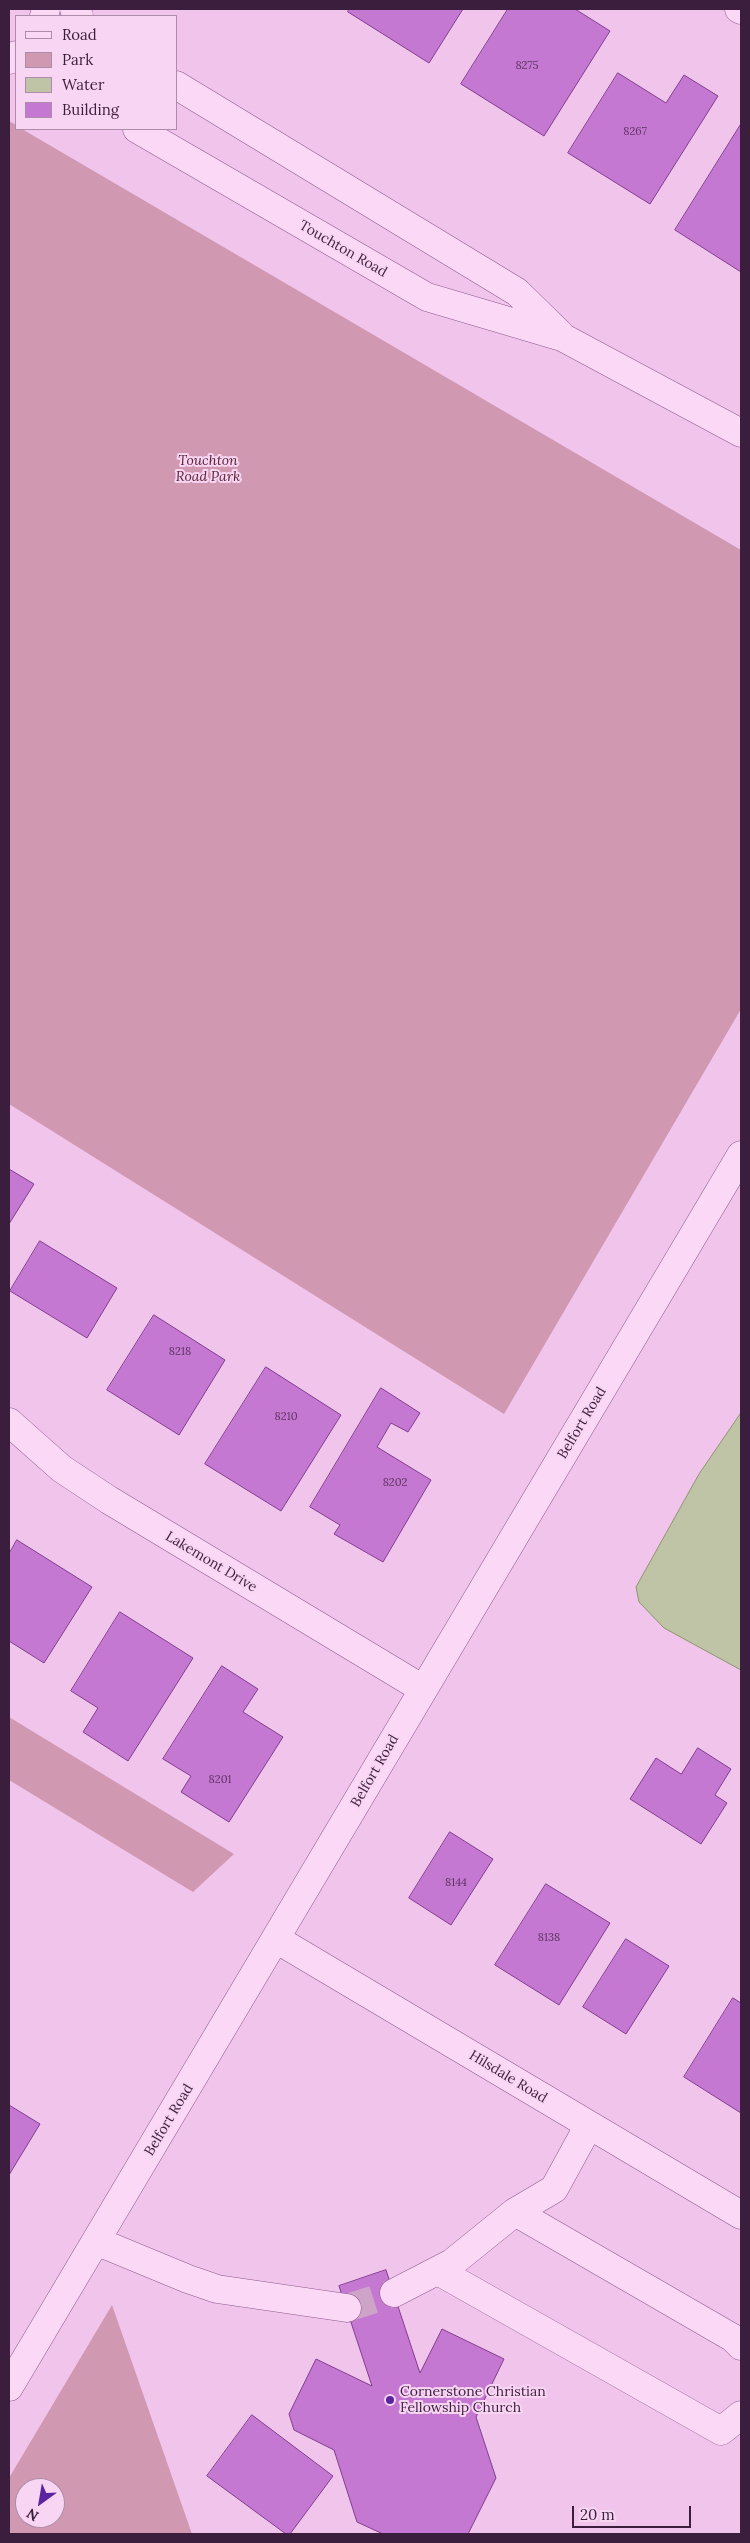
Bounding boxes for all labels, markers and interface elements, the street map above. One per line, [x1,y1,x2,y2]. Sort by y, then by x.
legend [15,15,178,130]
text: Road [62,25,97,44]
text: Park [62,50,93,69]
house number: 8275 [515,59,539,73]
text: Water [62,75,104,94]
text: Building [62,100,119,119]
house number: 8267 [623,125,647,139]
street label: Touchton Road [296,217,390,281]
park label: Touchton Road Park [176,453,240,486]
house number: 8218 [169,1345,191,1359]
street label: Belfort Road [554,1384,610,1462]
house number: 8210 [275,1410,297,1424]
house number: 8202 [383,1476,407,1490]
street label: Lakemont Drive [162,1528,260,1596]
street label: Belfort Road [348,1732,402,1810]
house number: 8201 [209,1773,231,1787]
house number: 8144 [445,1876,467,1890]
house number: 8138 [538,1931,560,1945]
street label: Hilsdale Road [466,2047,550,2107]
street label: Belfort Road [141,2081,197,2159]
place label: Cornerstone Christian Fellowship Church [400,2384,546,2416]
marker: Cornerstone Christian Fellowship Church [384,2394,396,2406]
north arrow [15,2478,65,2528]
scale bar [575,2496,694,2528]
text: N [23,2504,42,2525]
text: 20 m [580,2505,615,2524]

